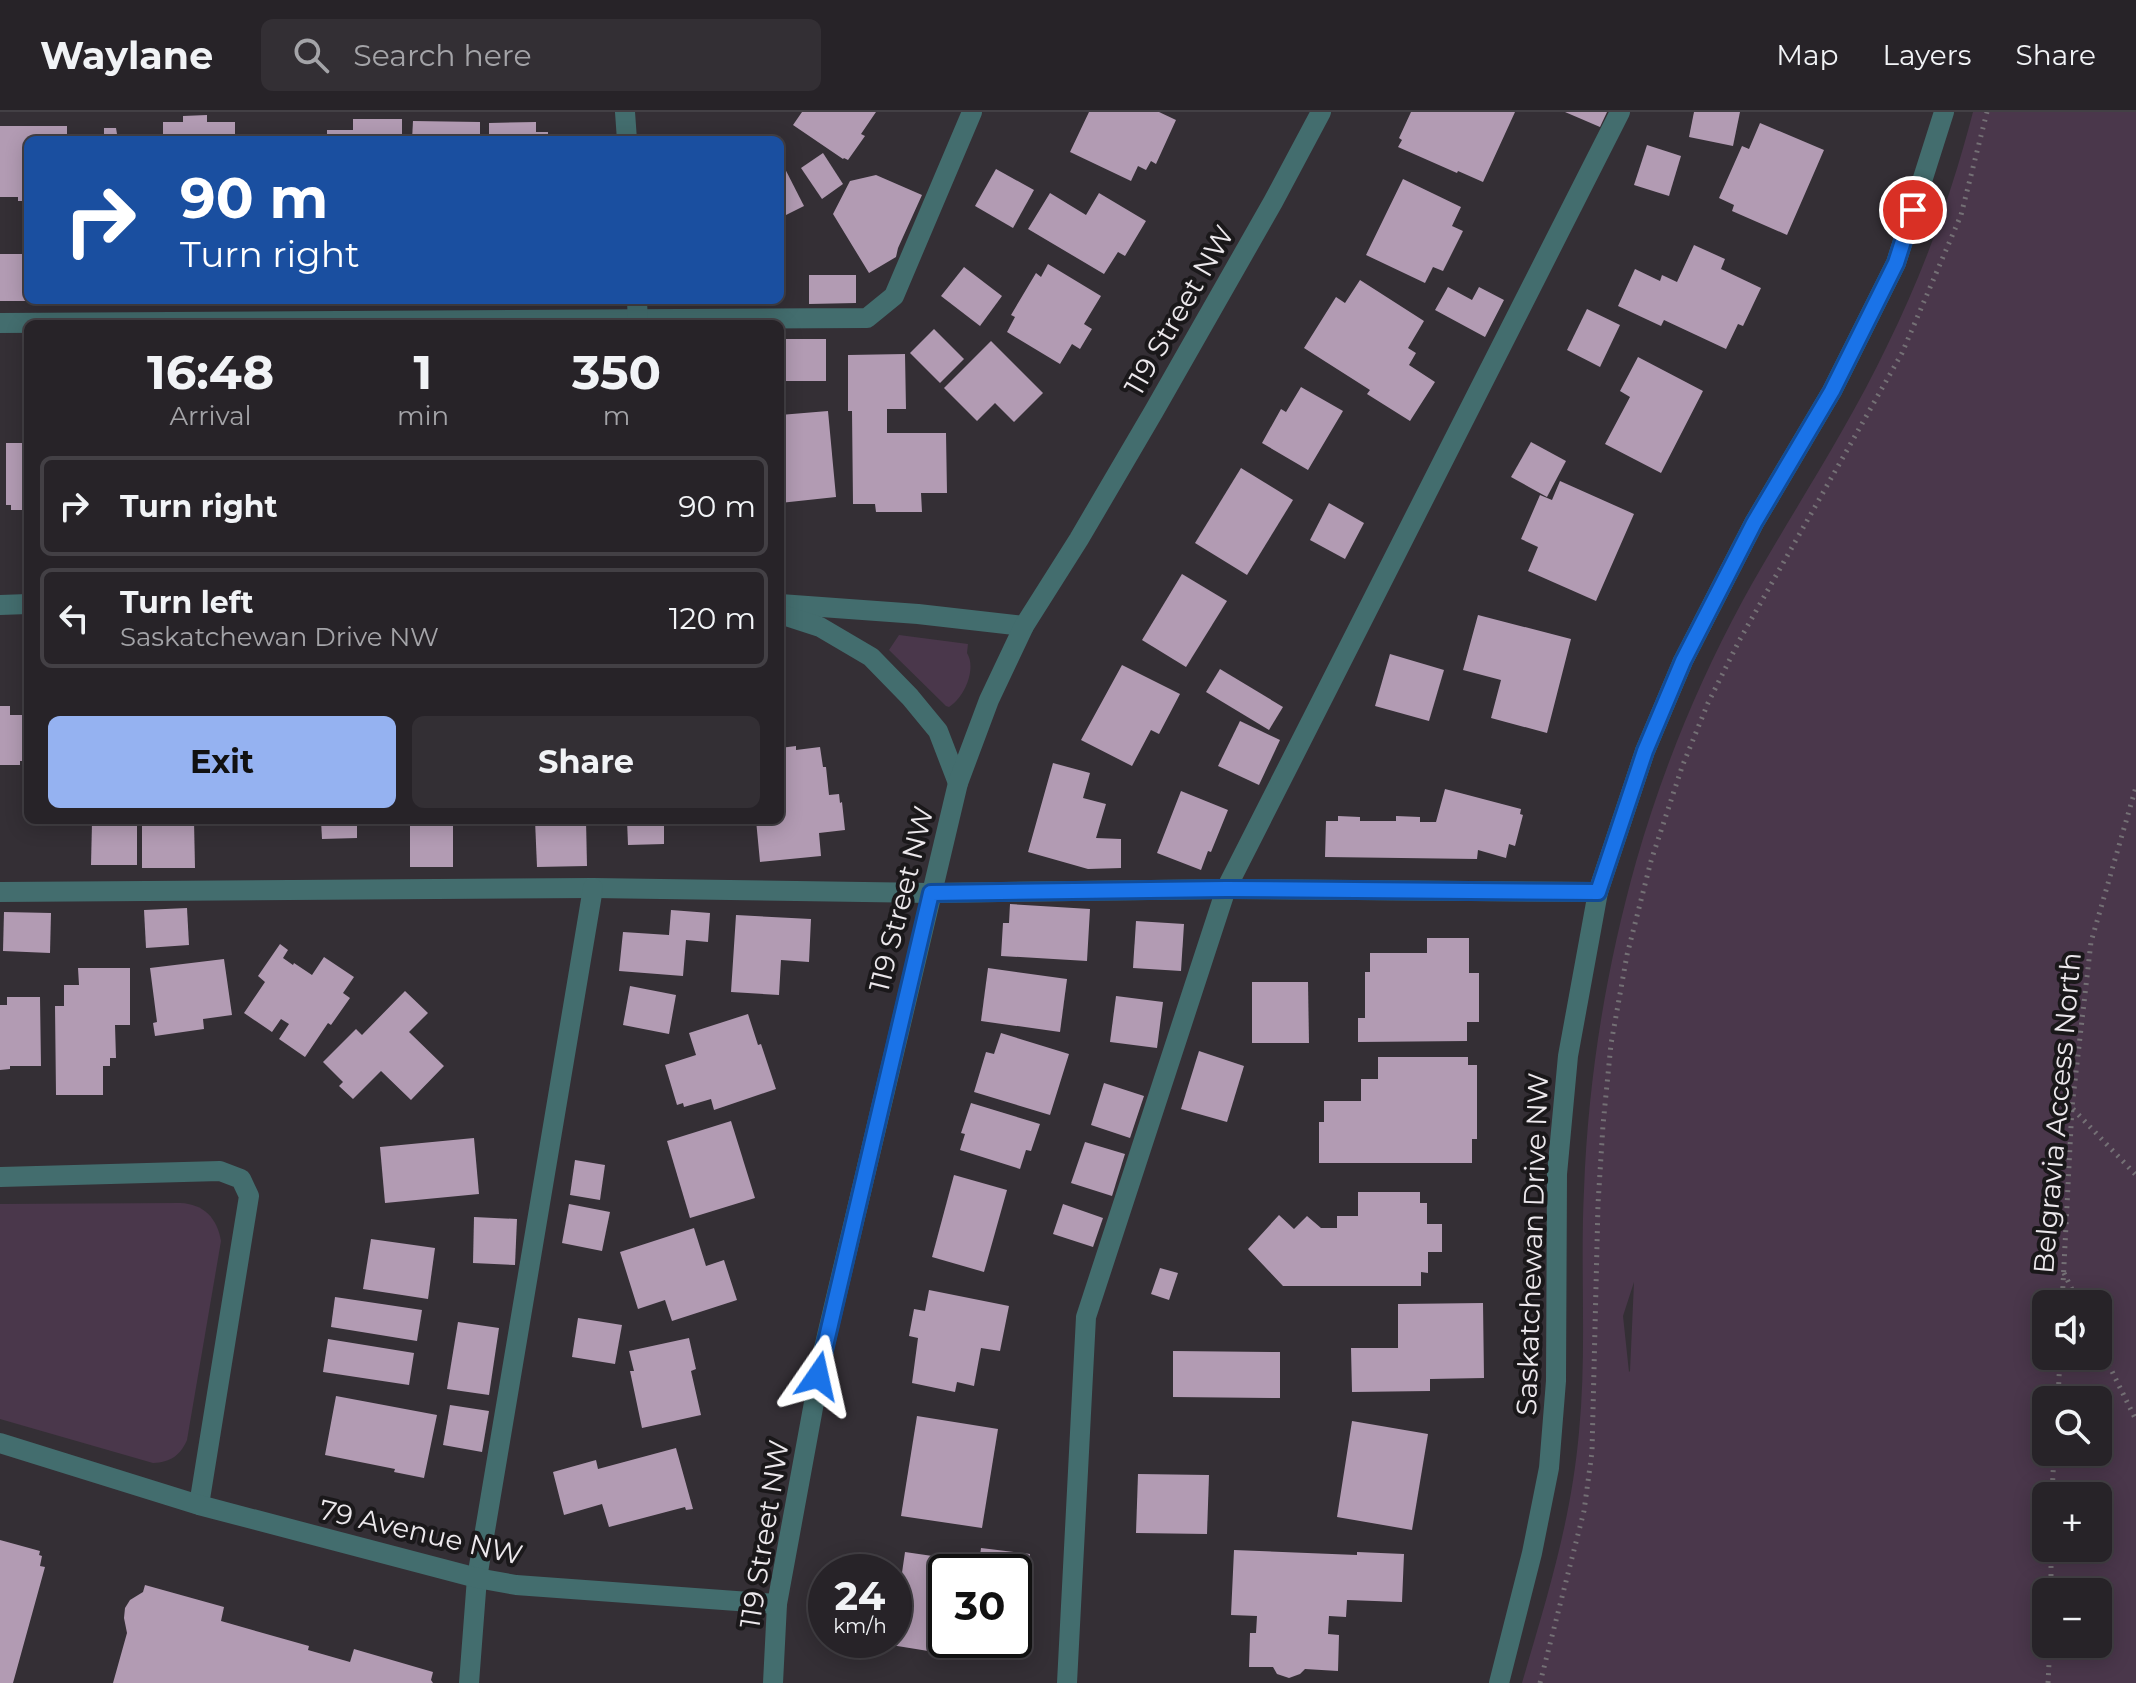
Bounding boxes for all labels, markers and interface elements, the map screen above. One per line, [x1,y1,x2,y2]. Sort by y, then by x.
search box [261,19,821,91]
text: Waylane [40,32,213,79]
icon: search [289,33,333,77]
text: Search here [353,37,532,74]
text: Map [1776,38,1839,72]
text: Layers [1883,38,1972,72]
text: Share [2016,38,2096,72]
text: 90 m [180,164,328,232]
icon: right [48,168,152,272]
pin [1879,176,1947,244]
icon: arrive [1891,188,1935,232]
street label: 119 Street NW [1117,219,1241,401]
text: Turn right [180,232,360,276]
text: 16:48 [147,343,274,401]
text: 1 [414,343,432,401]
text: 350 [572,343,661,401]
text: Arrival [169,400,251,432]
text: min [397,400,449,432]
text: m [603,400,630,432]
icon: right [52,484,96,528]
text: Turn right [120,488,277,525]
text: 90 m [678,488,756,525]
text: Turn left [120,584,253,621]
icon: left [52,596,96,640]
text: 120 m [669,600,756,637]
text: Saskatchewan Drive NW [120,621,439,653]
button: Exit [48,716,396,808]
button: Share [412,716,760,808]
street label: 119 Street NW [862,803,940,995]
street label: Belgravia Access North [2026,951,2088,1275]
street label: Saskatchewan Drive NW [1509,1072,1555,1416]
map controls [2032,1290,2112,1658]
button: sound [2032,1290,2112,1370]
position arrow [776,1334,860,1418]
button: search [2032,1386,2112,1466]
street label: 119 Street NW [732,1437,796,1631]
button: + [2032,1482,2112,1562]
street label: 79 Avenue NW [316,1492,526,1572]
speed limit sign: 30 [928,1554,1032,1658]
text: 24 [835,1571,885,1620]
button: − [2032,1578,2112,1658]
text: km/h [833,1614,887,1638]

